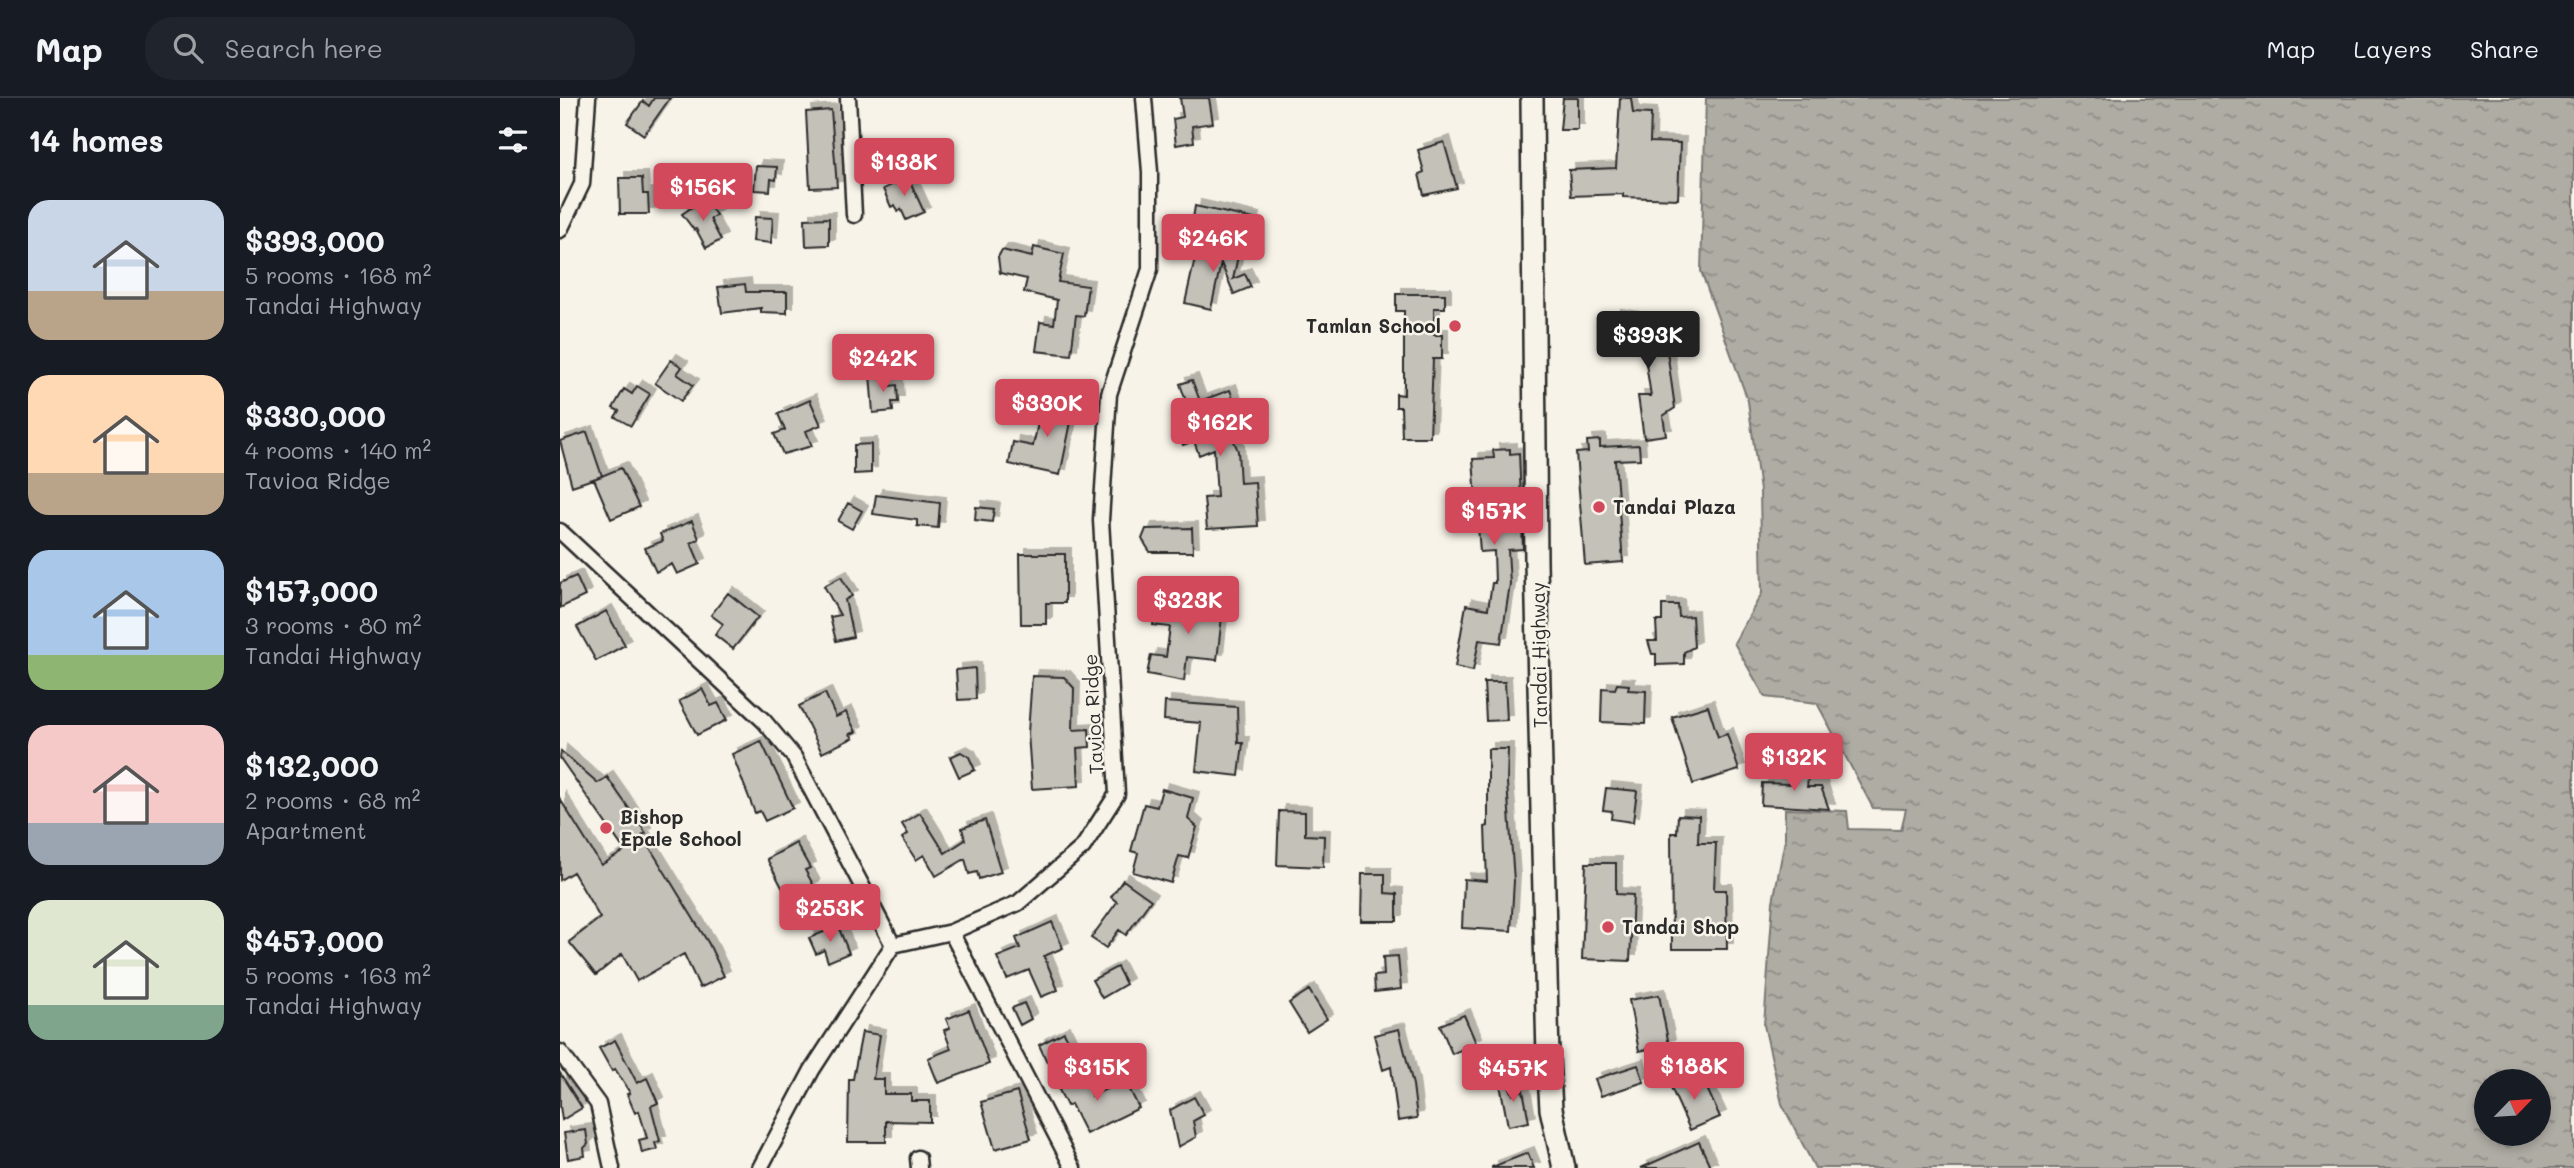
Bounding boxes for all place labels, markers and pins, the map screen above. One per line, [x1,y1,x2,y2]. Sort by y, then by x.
pin: $138K [855,139,953,198]
pin: $156K [654,164,752,223]
pin: $246K [1164,214,1262,274]
pin: $393K [1599,312,1697,371]
place label: Tamlan School [1306,313,1441,338]
marker: Tamlan School [1447,318,1463,334]
pin: $242K [834,334,932,394]
pin: $330K [998,380,1096,439]
pin: $162K [1171,398,1269,458]
pin: $157K [1445,488,1543,547]
place label: Tandai Plaza [1613,494,1736,519]
marker: Tandai Plaza [1591,499,1607,515]
pin: $323K [1139,576,1237,636]
pin: $132K [1745,734,1843,793]
place label: Bishop Epale School [620,804,742,851]
marker: Bishop Epale School [598,820,614,836]
pin: $253K [781,884,879,944]
place label: Tandai Shop [1622,914,1739,939]
marker: Tandai Shop [1600,919,1616,935]
pin: $188K [1645,1042,1743,1102]
pin: $315K [1048,1044,1146,1103]
pin: $457K [1464,1044,1562,1104]

